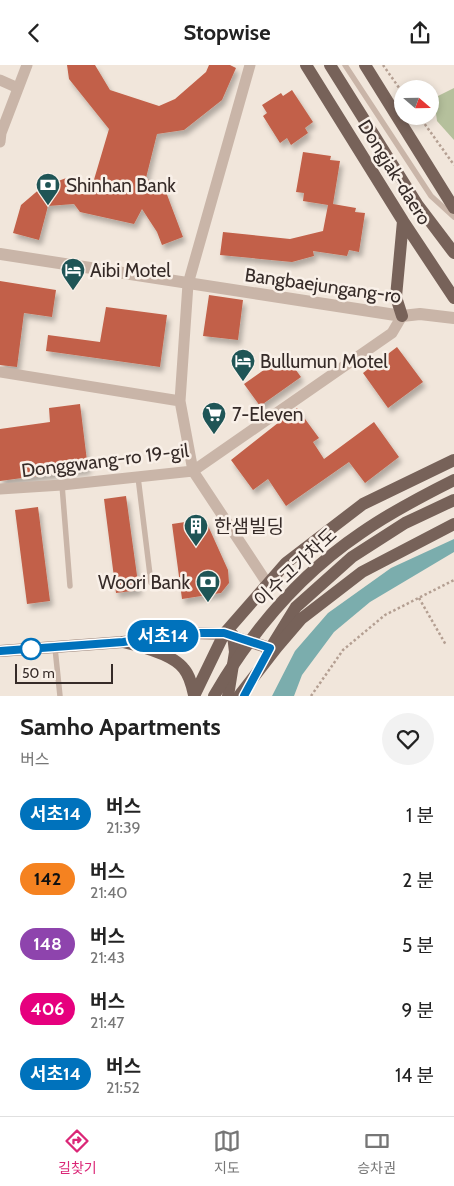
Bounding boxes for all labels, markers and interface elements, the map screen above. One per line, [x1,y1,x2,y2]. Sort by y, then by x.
icon: back [20,19,48,47]
text: Stopwise [184,19,270,46]
icon: share [406,19,434,47]
north arrow [394,80,439,125]
map controls [394,80,439,125]
street label: Dongjak-daero [353,115,436,229]
bank icon: Shinhan Bank [35,172,61,206]
place label: Shinhan Bank [66,174,176,197]
hotel icon: Aibi Motel [60,257,86,291]
place label: Aibi Motel [90,259,171,282]
street label: Bangbaejungang-ro [243,263,403,308]
hotel icon: Bullumun Motel [230,348,256,382]
place label: Bullumun Motel [260,350,388,373]
supermarket icon: 7-Eleven [201,401,227,435]
place label: 7-Eleven [232,403,303,426]
street label: Donggwang-ro 19-gil [20,439,191,482]
building icon: 한샘빌딩 [183,513,209,547]
place label: 한샘빌딩 [214,515,284,538]
street label: 이수고가차도 [249,523,342,612]
bank icon: Woori Bank [195,569,221,603]
place label: Woori Bank [98,571,190,594]
line badge: 서초14 [128,620,198,652]
text: 서초14 [138,625,188,647]
unlabelled marker [20,638,42,660]
scale bar [15,661,112,684]
text: 50 m [22,664,55,682]
text: Samho Apartments [20,712,221,741]
button: heart [382,713,434,765]
text: 버스 [20,750,49,769]
text: 버스 [106,795,141,818]
text: 서초14 [30,803,81,825]
text: 1 분 [406,804,434,827]
text: 21:39 [106,818,141,837]
text: 버스 [90,860,125,883]
text: 142 [34,868,61,890]
text: 2 분 [402,869,434,892]
text: 21:40 [90,883,127,902]
text: 버스 [90,925,125,948]
text: 148 [33,933,62,955]
text: 5 분 [402,934,434,957]
text: 21:43 [90,948,125,967]
text: 버스 [90,990,125,1013]
text: 406 [30,998,65,1020]
text: 9 분 [401,999,434,1022]
text: 21:47 [90,1013,124,1032]
text: 버스 [106,1055,141,1078]
text: 서초14 [30,1063,81,1085]
text: 14 분 [395,1064,434,1087]
text: 21:52 [106,1078,140,1097]
tab: 길찾기 [58,1127,97,1177]
tab: 지도 [213,1127,241,1177]
tab: 승차권 [357,1127,396,1177]

